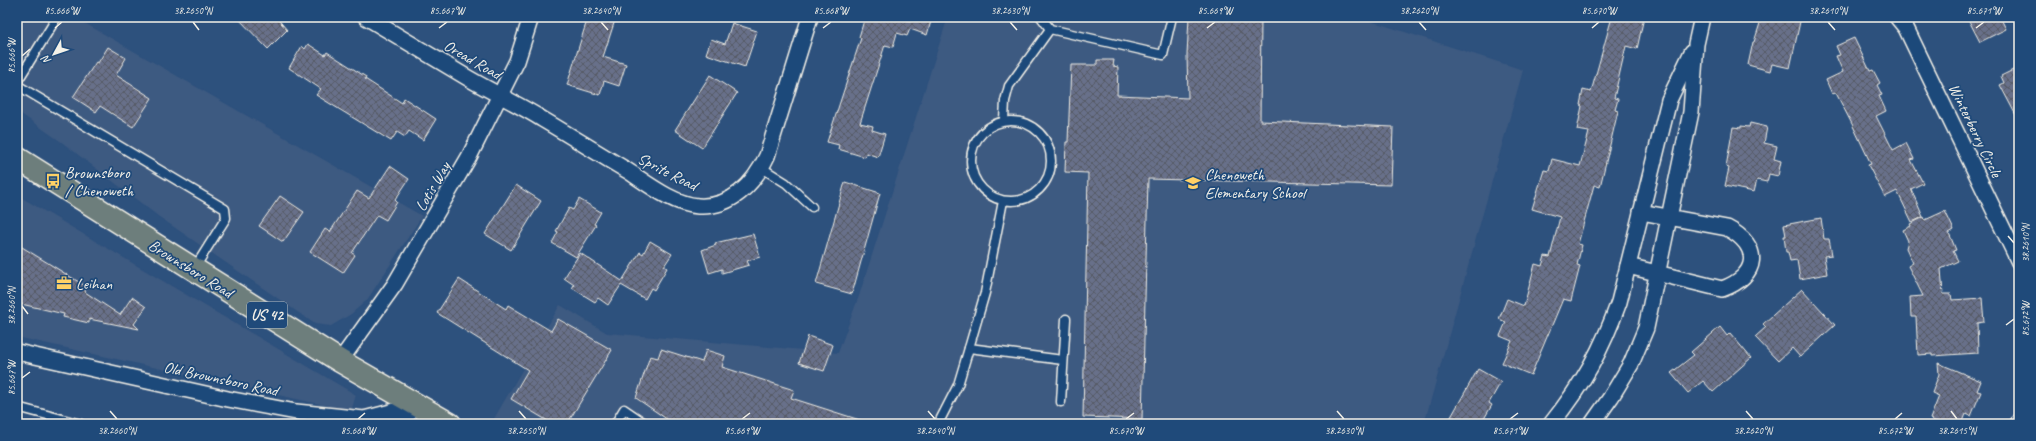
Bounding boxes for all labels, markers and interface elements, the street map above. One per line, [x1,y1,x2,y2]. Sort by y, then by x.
text: 85.666°W [45,4,81,17]
text: 38.2650°N [174,4,214,17]
text: 85.667°W [430,4,466,17]
text: 38.2640°N [582,4,622,17]
text: 85.668°W [814,4,850,17]
text: 38.2630°N [991,4,1031,17]
text: 85.669°W [1198,4,1234,17]
text: 38.2620°N [1400,4,1440,17]
text: 85.670°W [1582,4,1618,17]
text: 38.2610°N [1809,4,1849,17]
text: 85.671°W [1967,4,2003,17]
north arrow [34,34,74,74]
street label: Oread Road [440,35,507,86]
text: 85.666°W [5,37,18,73]
text: N [37,52,54,68]
street label: Winterberry Circle [1944,80,2007,182]
street label: Sprite Road [634,148,703,197]
street label: Lotis Way [411,157,456,215]
place label: Brownsboro / Chenoweth [65,163,134,201]
place label: Chenoweth Elementary School [1205,165,1308,203]
bus stop icon: Brownsboro / Chenoweth [44,172,62,190]
school or university icon: Chenoweth Elementary School [1184,174,1202,192]
text: 38.2610°N [2019,222,2032,262]
street label: Brownsboro Road [145,235,238,304]
office icon: Leihan [55,274,73,292]
place label: Leihan [76,274,113,294]
text: 38.2660°N [5,285,18,325]
text: 85.672°W [2019,300,2032,336]
road number: US 42 [247,302,287,328]
street label: Old Brownsboro Road [162,357,282,401]
text: 85.667°W [5,359,18,395]
text: 38.2660°N [98,424,138,437]
text: 85.668°W [341,424,377,437]
text: 38.2650°N [507,424,547,437]
text: 85.669°W [725,424,761,437]
text: 38.2640°N [916,424,956,437]
text: 85.670°W [1109,424,1145,437]
text: 38.2630°N [1325,424,1365,437]
text: 85.671°W [1493,424,1529,437]
text: 38.2620°N [1734,424,1774,437]
text: 85.672°W [1878,424,1914,437]
text: 38.2615°N [1938,424,1978,437]

